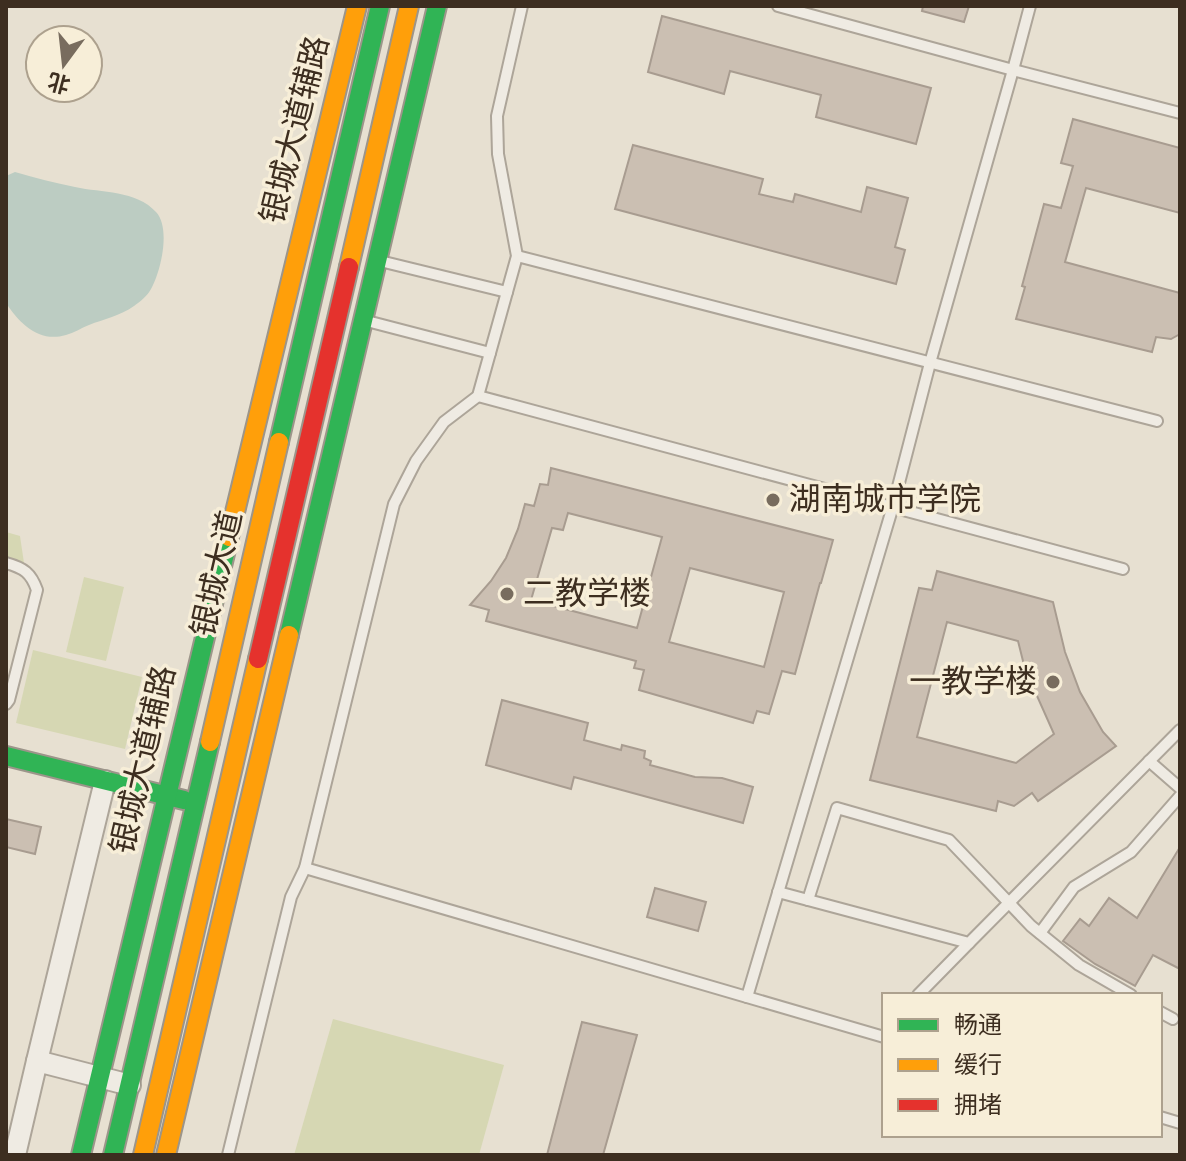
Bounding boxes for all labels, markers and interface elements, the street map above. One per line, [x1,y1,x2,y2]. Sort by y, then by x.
north arrow [24,24,104,104]
street label: 银城大道辅路 [249,31,343,229]
text: 北 [44,63,74,101]
place label: 湖南城市学院 [789,476,981,525]
marker: 湖南城市学院 [764,491,782,509]
street label: 银城大道 [180,506,256,642]
place label: 二教学楼 [523,570,651,619]
marker: 二教学楼 [498,585,516,603]
place label: 一教学楼 [909,658,1037,707]
street label: 银城大道辅路 [99,661,189,859]
marker: 一教学楼 [1044,673,1062,691]
legend [882,993,1162,1137]
text: 畅通 [954,1008,1002,1044]
text: 缓行 [954,1048,1002,1084]
text: 拥堵 [954,1088,1002,1124]

